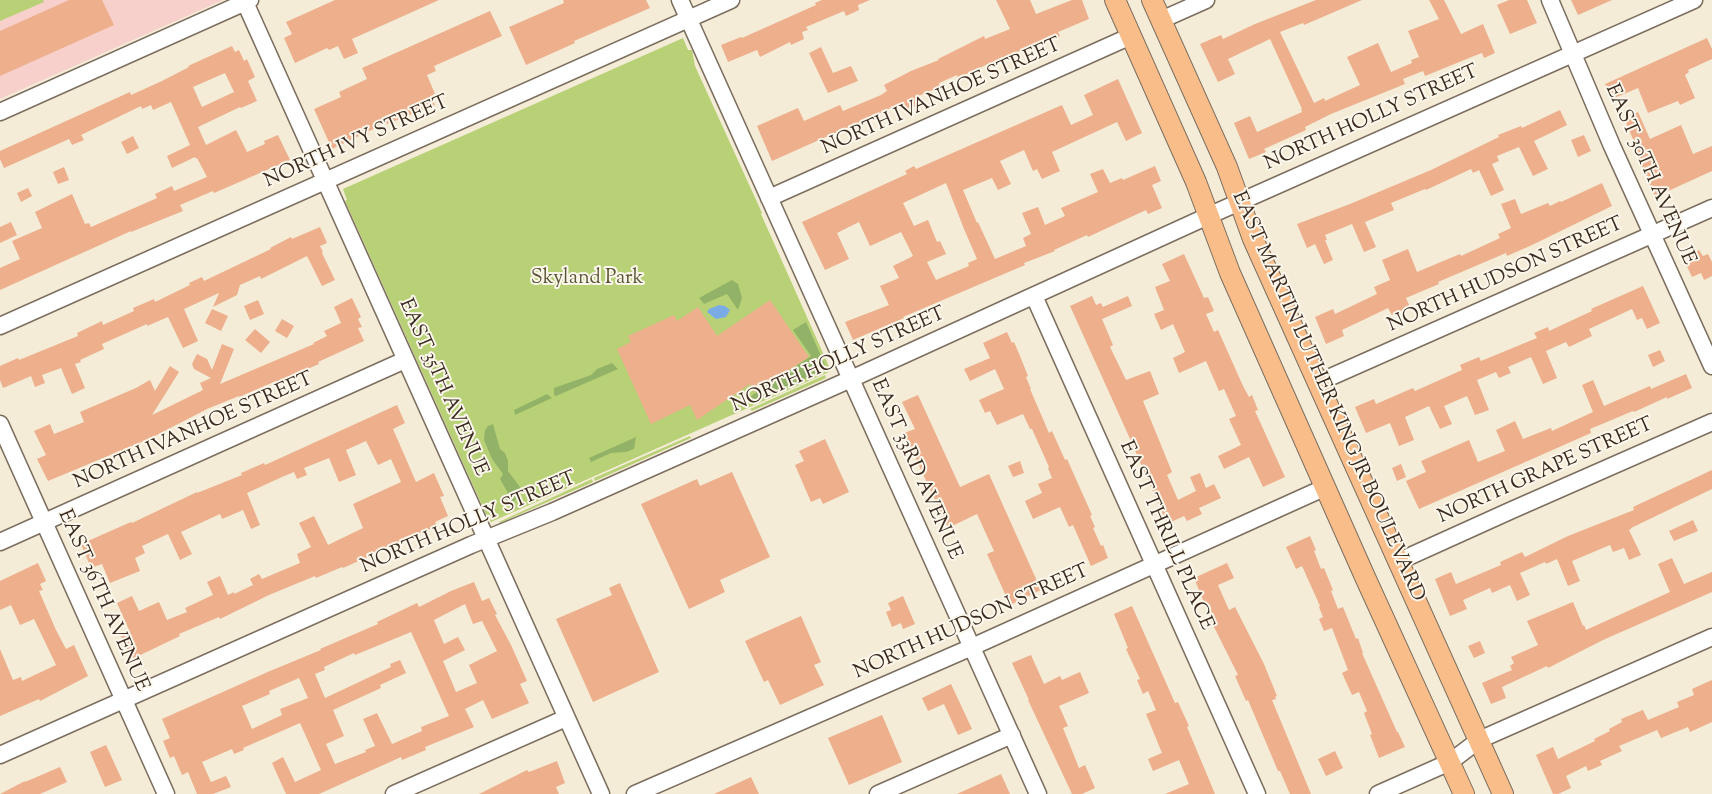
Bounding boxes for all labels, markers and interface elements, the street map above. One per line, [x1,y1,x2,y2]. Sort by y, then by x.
street label: NORTH IVANHOE STREET [819,34,1065,162]
street label: NORTH HOLLY STREET [1261,61,1483,177]
street label: EAST 30TH AVENUE [1598,81,1700,269]
street label: NORTH IVY STREET [261,91,453,195]
street label: EAST MARTIN LUTHER KING JR BOULEVARD [1225,188,1429,606]
street label: NORTH HUDSON STREET [1385,213,1627,339]
park label: Skyland Park [531,268,643,292]
street label: EAST 35TH AVENUE [392,296,492,480]
street label: NORTH HOLLY STREET [728,303,950,419]
street label: NORTH IVANHOE STREET [71,368,317,496]
street label: EAST 33RD AVENUE [864,376,966,564]
street label: NORTH GRAPE STREET [1435,414,1657,530]
street label: EAST THRILL PLACE [1112,438,1218,634]
street label: NORTH HOLLY STREET [358,468,580,580]
street label: EAST 36TH AVENUE [51,506,153,696]
street label: NORTH HUDSON STREET [851,560,1093,686]

